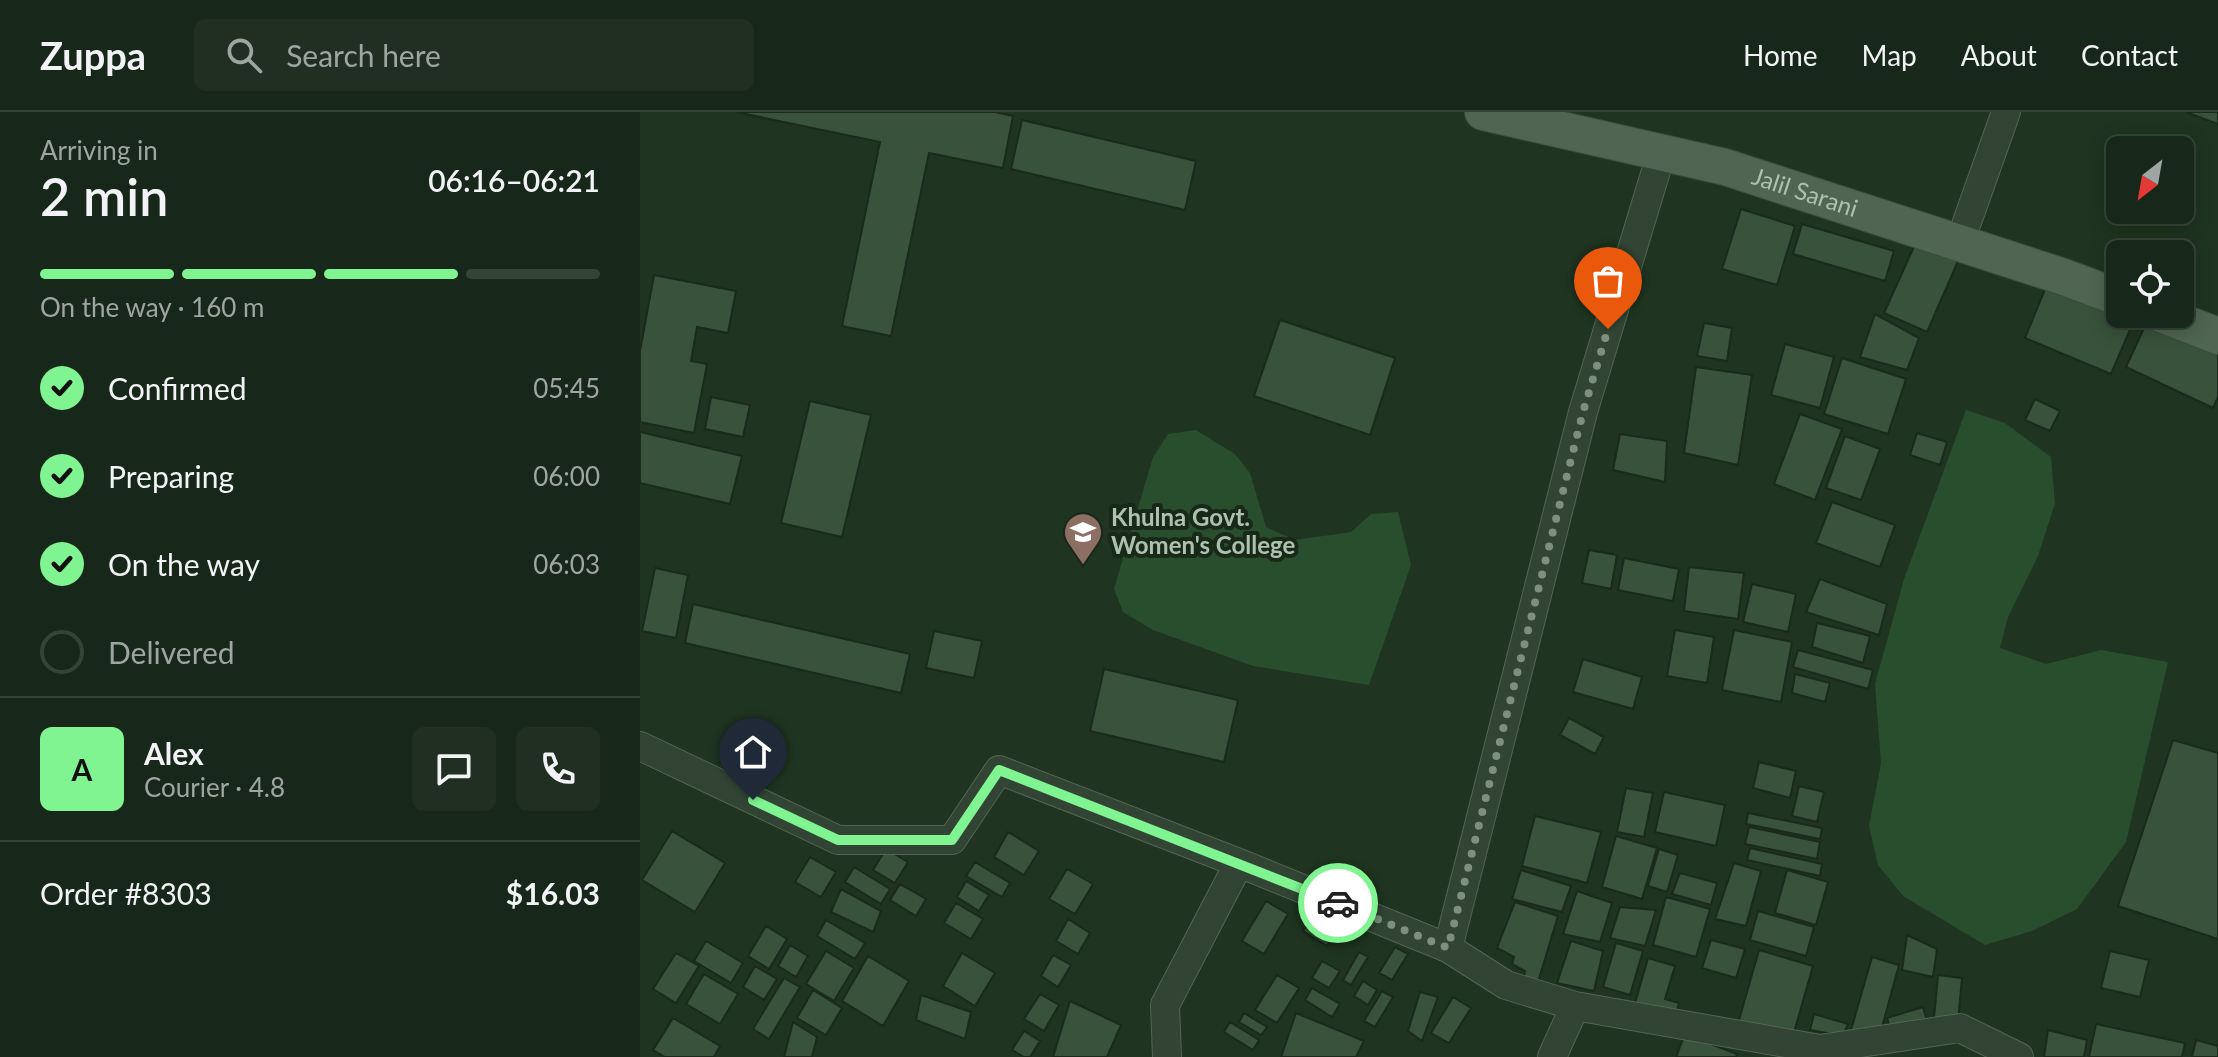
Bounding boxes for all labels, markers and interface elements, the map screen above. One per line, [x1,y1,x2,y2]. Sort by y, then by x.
search box [194,19,754,91]
text: Zuppa [40,32,146,78]
icon: search [222,33,266,77]
text: Search here [286,37,441,73]
text: Home [1743,38,1818,72]
text: Map [1862,38,1917,72]
text: About [1961,38,2037,72]
text: Contact [2081,38,2178,72]
text: Arriving in [40,134,158,166]
north arrow [2106,136,2194,224]
map controls [2106,136,2194,328]
street label: Jalil Sarani [1749,161,1862,222]
text: 06:16–06:21 [428,162,600,198]
text: 2 min [40,165,168,227]
button: locate [2106,240,2194,328]
pin [1574,247,1642,329]
icon: bag [1586,259,1630,303]
text: On the way · 160 m [40,291,264,323]
icon: check [40,366,84,410]
text: Confirmed [108,370,247,406]
text: 05:45 [533,372,600,404]
icon: check [40,454,84,498]
text: Preparing [108,458,234,494]
text: 06:00 [533,460,600,492]
place label: Khulna Govt. Women's College [1111,502,1295,559]
school or university icon: Khulna Govt. Women's College [1062,511,1104,566]
icon: check [40,542,84,586]
text: On the way [108,546,260,582]
text: 06:03 [533,548,600,580]
text: Delivered [108,634,235,670]
pin [719,718,787,800]
button: chat [412,727,496,811]
button: phone [516,727,600,811]
icon: home [731,730,775,774]
text: Alex [144,735,204,771]
text: A [72,751,92,787]
text: Courier · 4.8 [144,771,285,803]
courier [1298,863,1378,943]
text: Order #8303 [40,875,212,911]
text: $16.03 [506,875,600,911]
icon: car [1316,881,1360,925]

